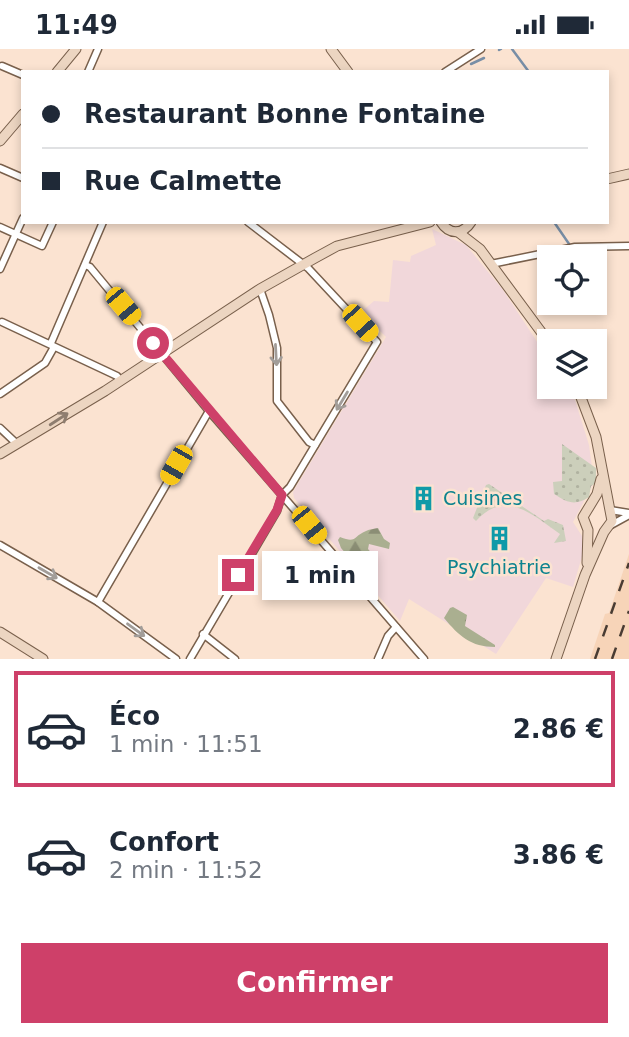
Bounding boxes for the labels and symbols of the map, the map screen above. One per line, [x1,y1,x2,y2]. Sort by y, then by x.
car [102,283,145,329]
car [339,300,382,346]
route start [137,327,169,359]
one-way arrow [270,343,283,366]
one-way arrow [335,390,349,410]
one-way arrow [48,412,68,426]
car [157,442,196,488]
building icon: Cuisines [409,484,437,512]
place label: Cuisines [443,487,522,509]
car [288,502,331,548]
building icon: Psychiatrie [485,525,513,553]
callout: 1 min [262,551,378,599]
place label: Psychiatrie [447,556,551,578]
route end [222,559,254,591]
one-way arrow [37,567,58,580]
one-way arrow [126,623,145,637]

